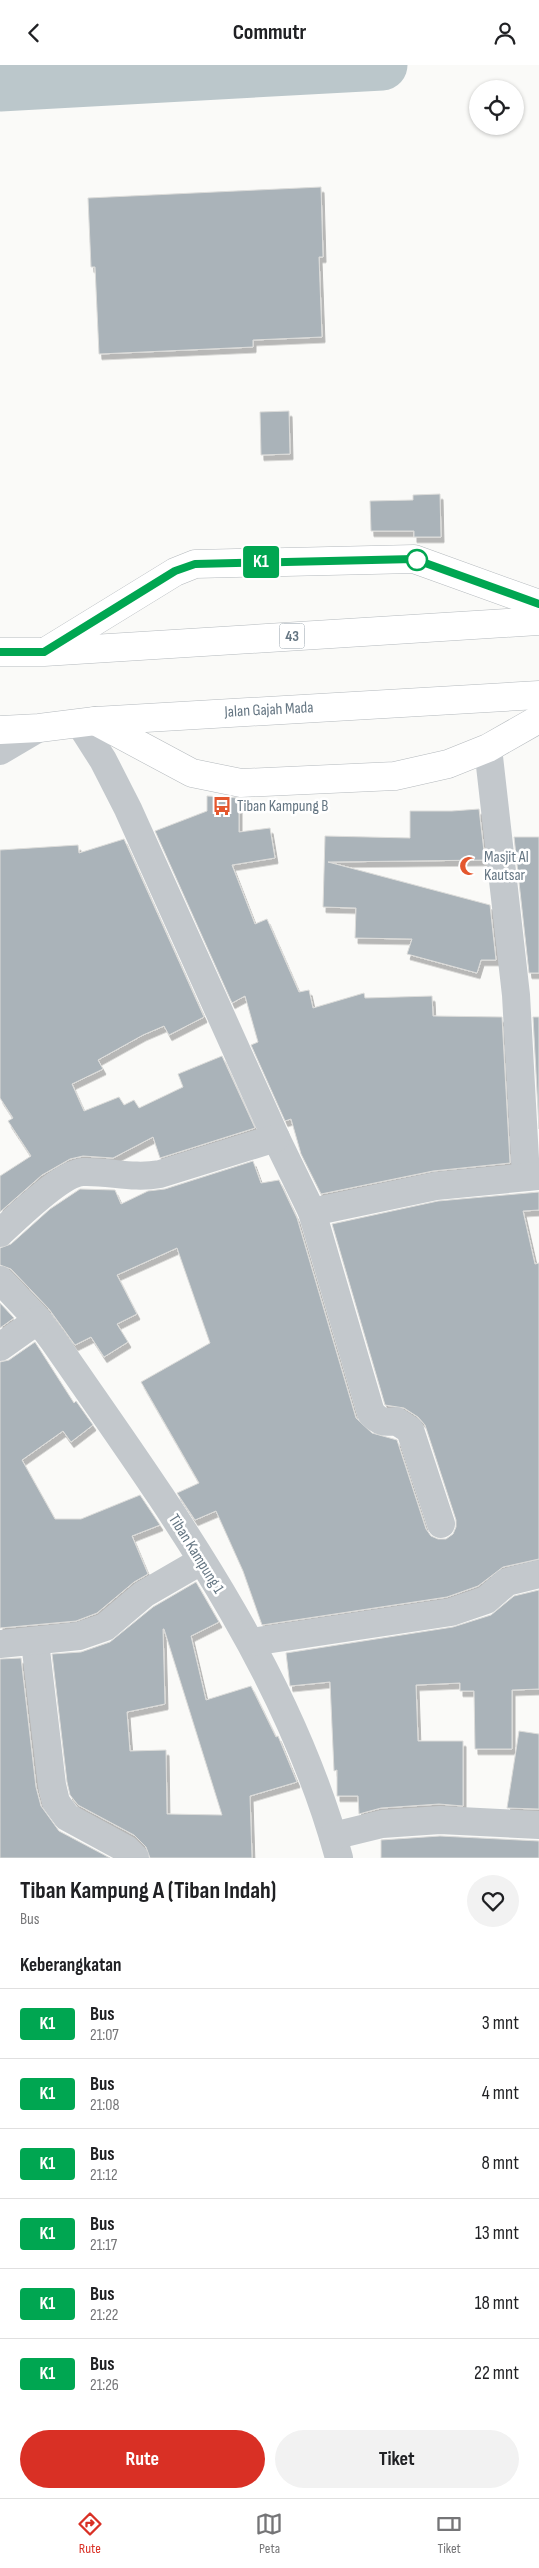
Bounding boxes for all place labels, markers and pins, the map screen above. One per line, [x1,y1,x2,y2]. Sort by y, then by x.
unlabelled marker [406,549,428,571]
bus stop icon: Tiban Kampung B [211,795,233,817]
place label: Tiban Kampung B [237,797,328,816]
place label: Masjit Al Kautsar [484,848,529,885]
mosque icon: Masjit Al Kautsar [458,855,480,877]

